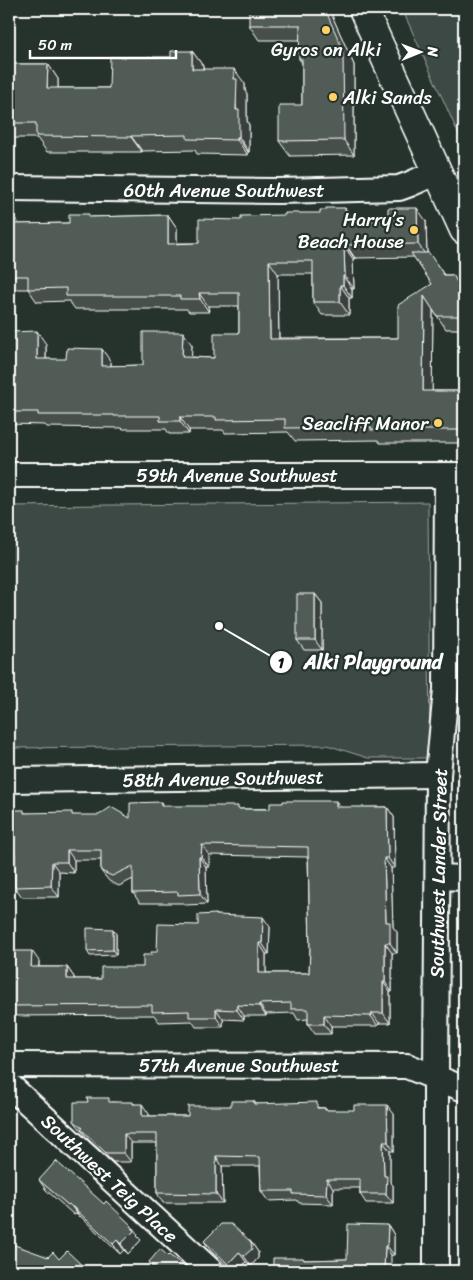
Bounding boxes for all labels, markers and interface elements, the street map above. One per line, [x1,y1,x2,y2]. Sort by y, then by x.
marker: Gyros on Alki [320,24,332,36]
scale bar [30,28,176,60]
north arrow [396,28,446,78]
text: 50 m [38,32,73,58]
place label: Gyros on Alki [271,33,382,66]
text: N [420,46,445,57]
place label: Alki Sands [342,81,432,114]
marker: Alki Sands [327,91,339,103]
street label: 60th Avenue Southwest [124,174,324,207]
place label: Harry’s Beach House [298,203,404,258]
marker: Harry’s Beach House [408,224,420,236]
place label: Seacliff Manor [302,407,429,440]
marker: Seacliff Manor [432,417,444,429]
street label: 59th Avenue Southwest [136,459,338,492]
callout: Alki Playground [268,645,452,680]
text: Alki Playground [303,645,444,680]
text: 1 [278,650,285,676]
street label: 58th Avenue Southwest [122,760,324,797]
street label: Southwest Lander Street [420,768,457,978]
street label: 57th Avenue Southwest [139,1049,339,1082]
street label: Southwest Teig Place [33,1106,186,1251]

